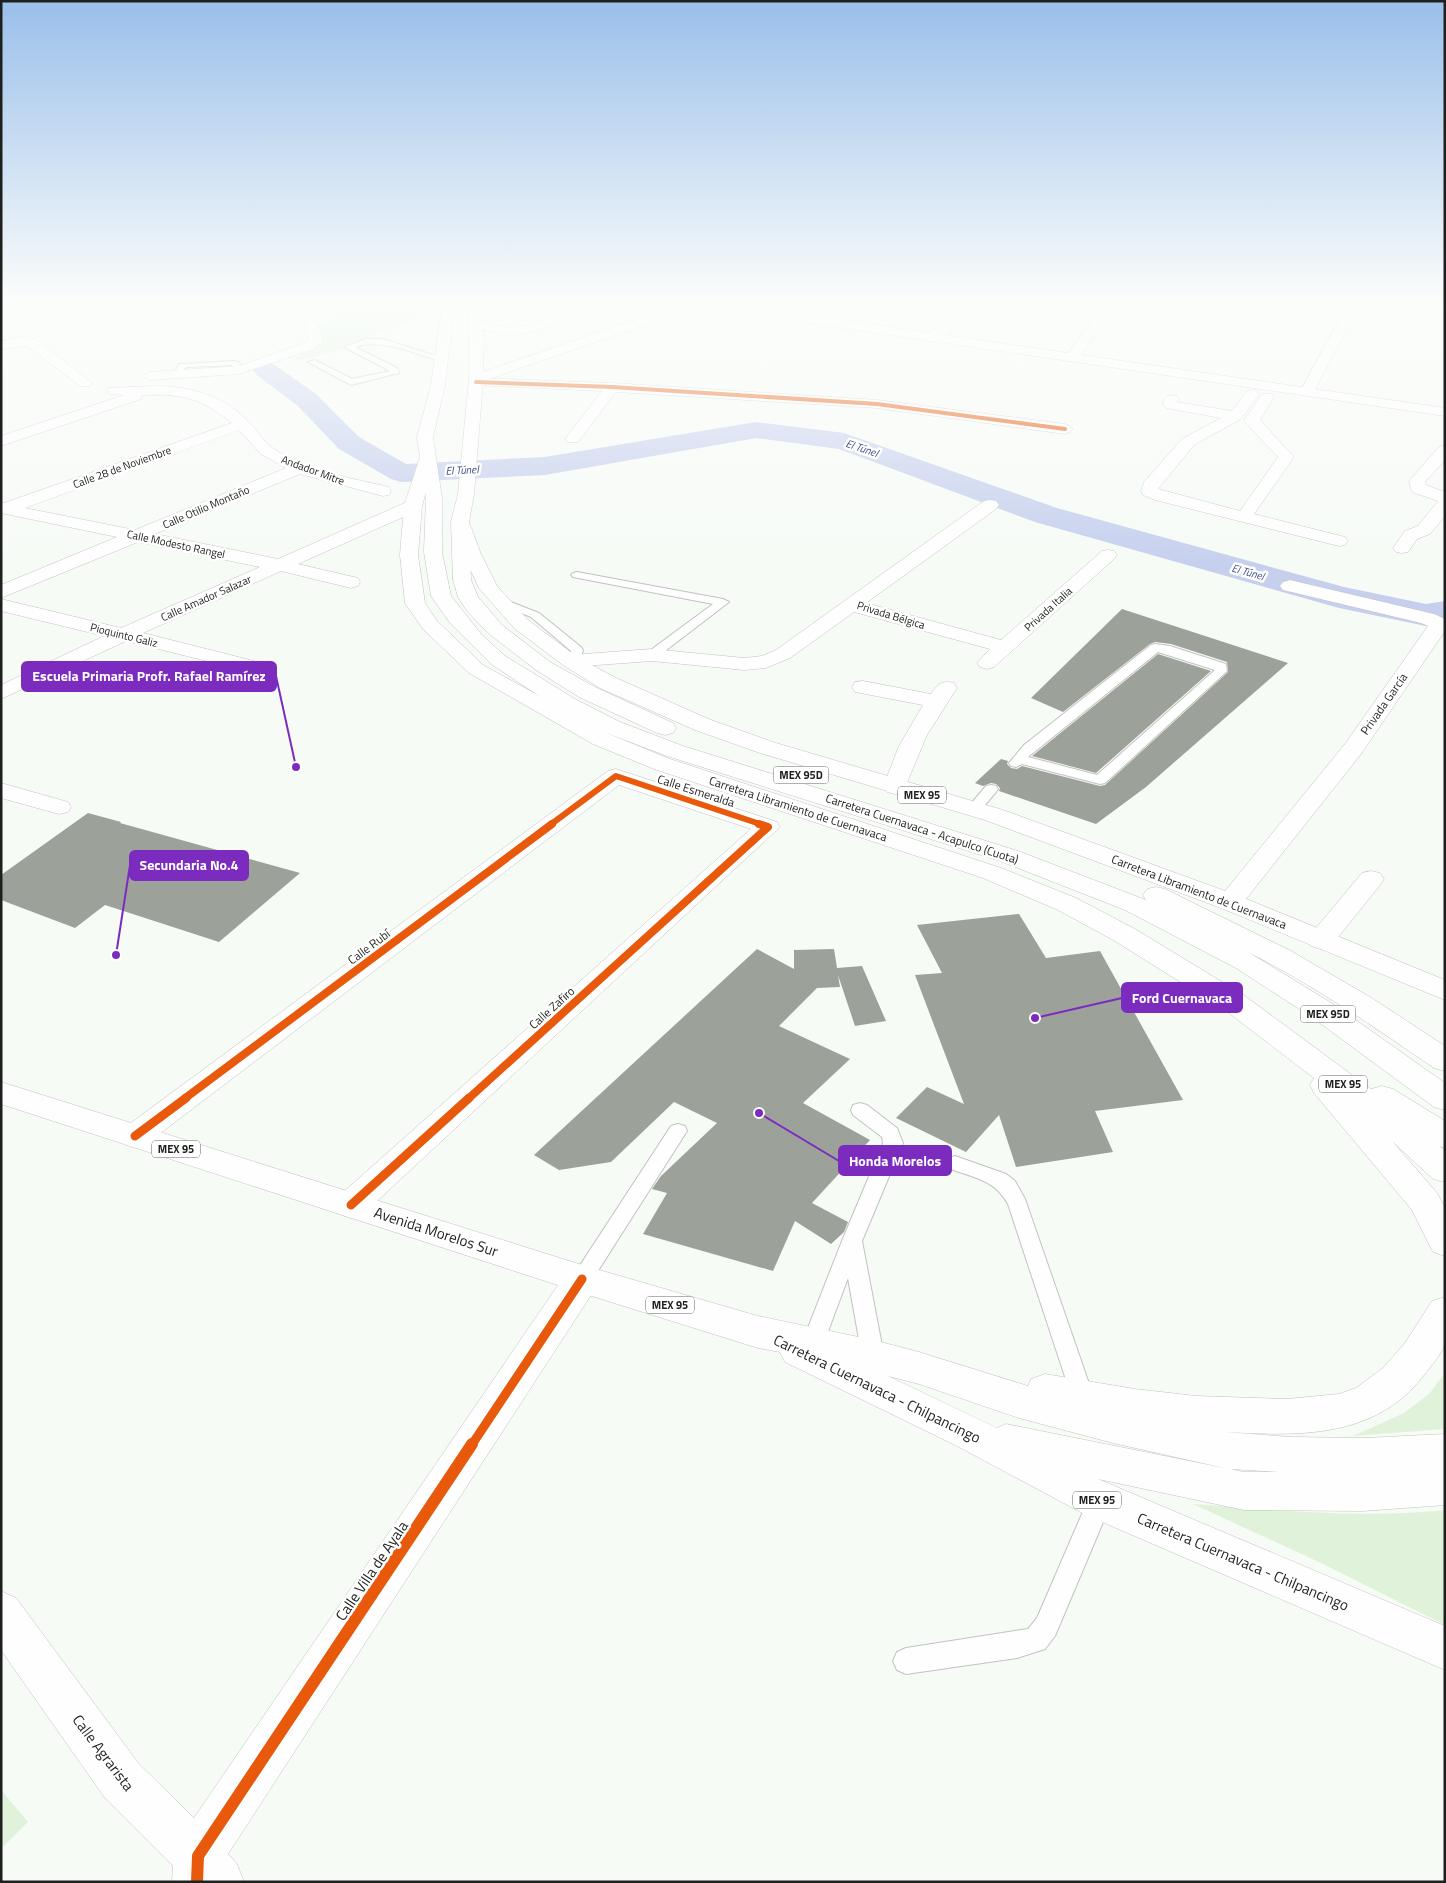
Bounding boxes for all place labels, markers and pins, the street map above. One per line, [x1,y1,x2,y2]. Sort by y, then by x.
callout: Escuela Primaria Profr. Rafael Ramírez [22,662,276,691]
callout: Secundaria No.4 [130,851,248,880]
callout: Ford Cuernavaca [1122,983,1242,1012]
callout: Honda Morelos [839,1146,951,1175]

